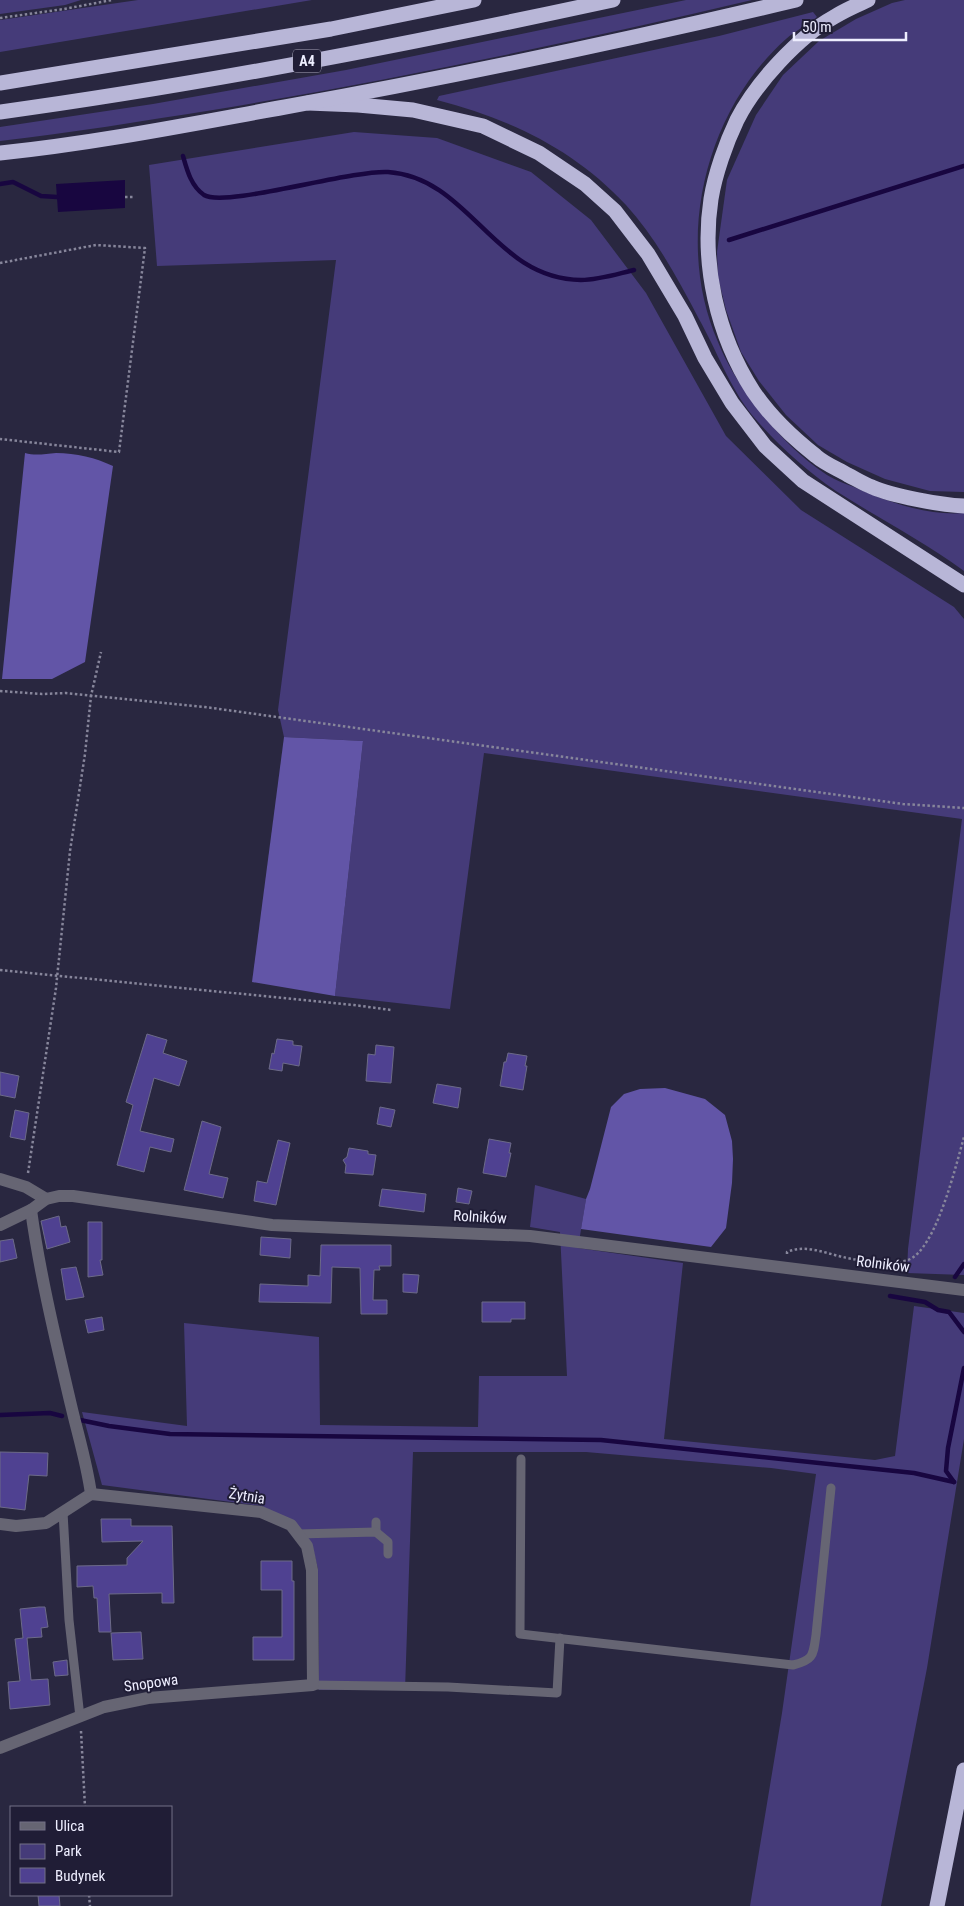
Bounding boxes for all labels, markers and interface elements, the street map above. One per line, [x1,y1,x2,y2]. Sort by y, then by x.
scale bar [794,10,906,42]
text: 50 m [802,18,832,36]
road number: A4 [293,49,321,72]
street label: Rolników [453,1207,508,1227]
street label: Rolników [855,1252,911,1276]
street label: Żytnia [228,1484,266,1508]
street label: Snopowa [123,1670,179,1696]
legend [10,1806,172,1896]
text: Ulica [55,1817,84,1835]
text: Park [55,1842,82,1860]
text: Budynek [55,1867,105,1885]

